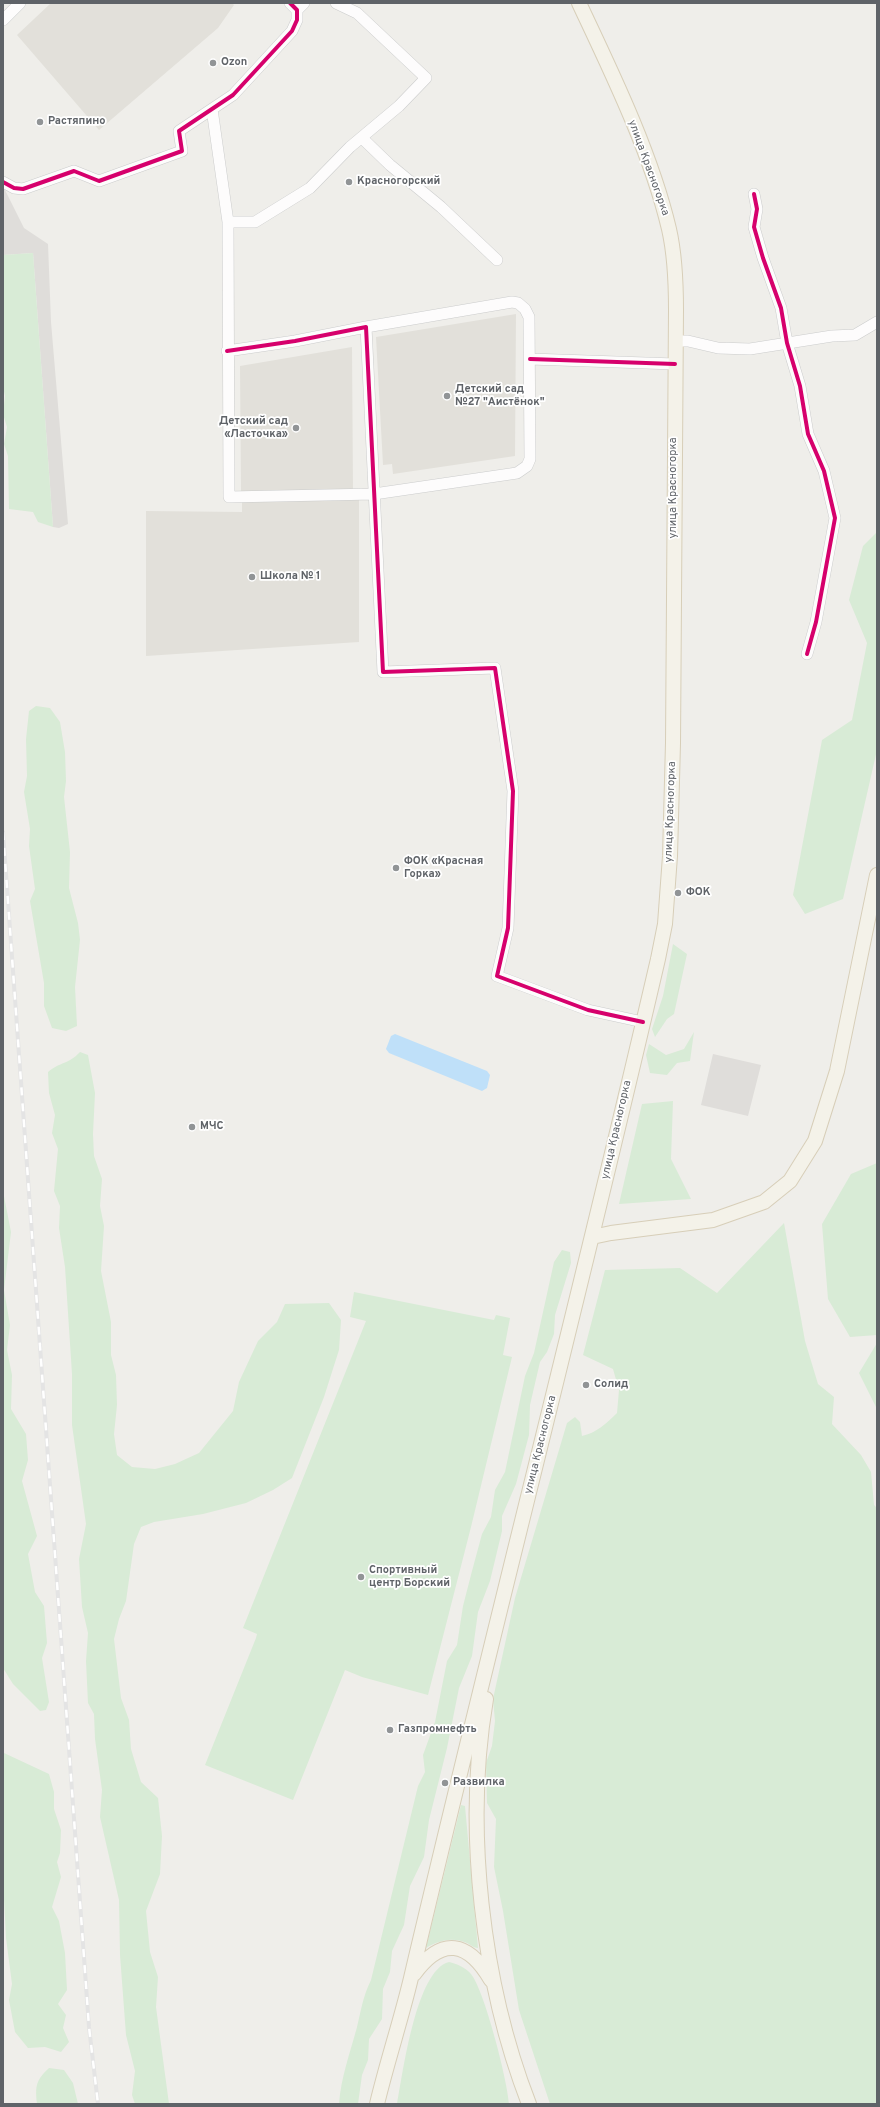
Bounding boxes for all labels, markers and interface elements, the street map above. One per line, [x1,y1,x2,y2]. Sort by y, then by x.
place label: Ozon [221,56,247,70]
marker: Ozon [208,58,218,68]
place label: Растяпино [48,115,105,129]
marker: Растяпино [35,117,45,127]
street label: улица Красногорка [624,118,672,218]
place label: Красногорский [357,175,440,189]
marker: Красногорский [344,177,354,187]
place label: Детский сад №27 "Аистёнок" [455,383,545,409]
marker: Детский сад №27 "Аистёнок" [442,391,452,401]
place label: Детский сад «Ласточка» [219,415,288,441]
marker: Детский сад «Ласточка» [291,423,301,433]
street label: улица Красногорка [667,437,681,539]
place label: Школа № 1 [260,570,320,584]
marker: Школа № 1 [247,572,257,582]
street label: улица Красногорка [663,761,679,863]
place label: ФОК «Красная Горка» [404,855,483,881]
marker: ФОК «Красная Горка» [391,863,401,873]
place label: ФОК [686,886,710,900]
marker: ФОК [673,888,683,898]
street label: улица Красногорка [599,1079,635,1181]
place label: МЧС [200,1120,224,1134]
marker: МЧС [187,1122,197,1132]
place label: Солид [594,1378,628,1392]
marker: Солид [581,1380,591,1390]
street label: улица Красногорка [522,1394,560,1496]
place label: Спортивный центр Борский [369,1564,450,1590]
marker: Спортивный центр Борский [356,1572,366,1582]
place label: Газпромнефть [398,1723,477,1737]
marker: Газпромнефть [385,1725,395,1735]
place label: Развилка [453,1776,505,1790]
marker: Развилка [440,1778,450,1788]

